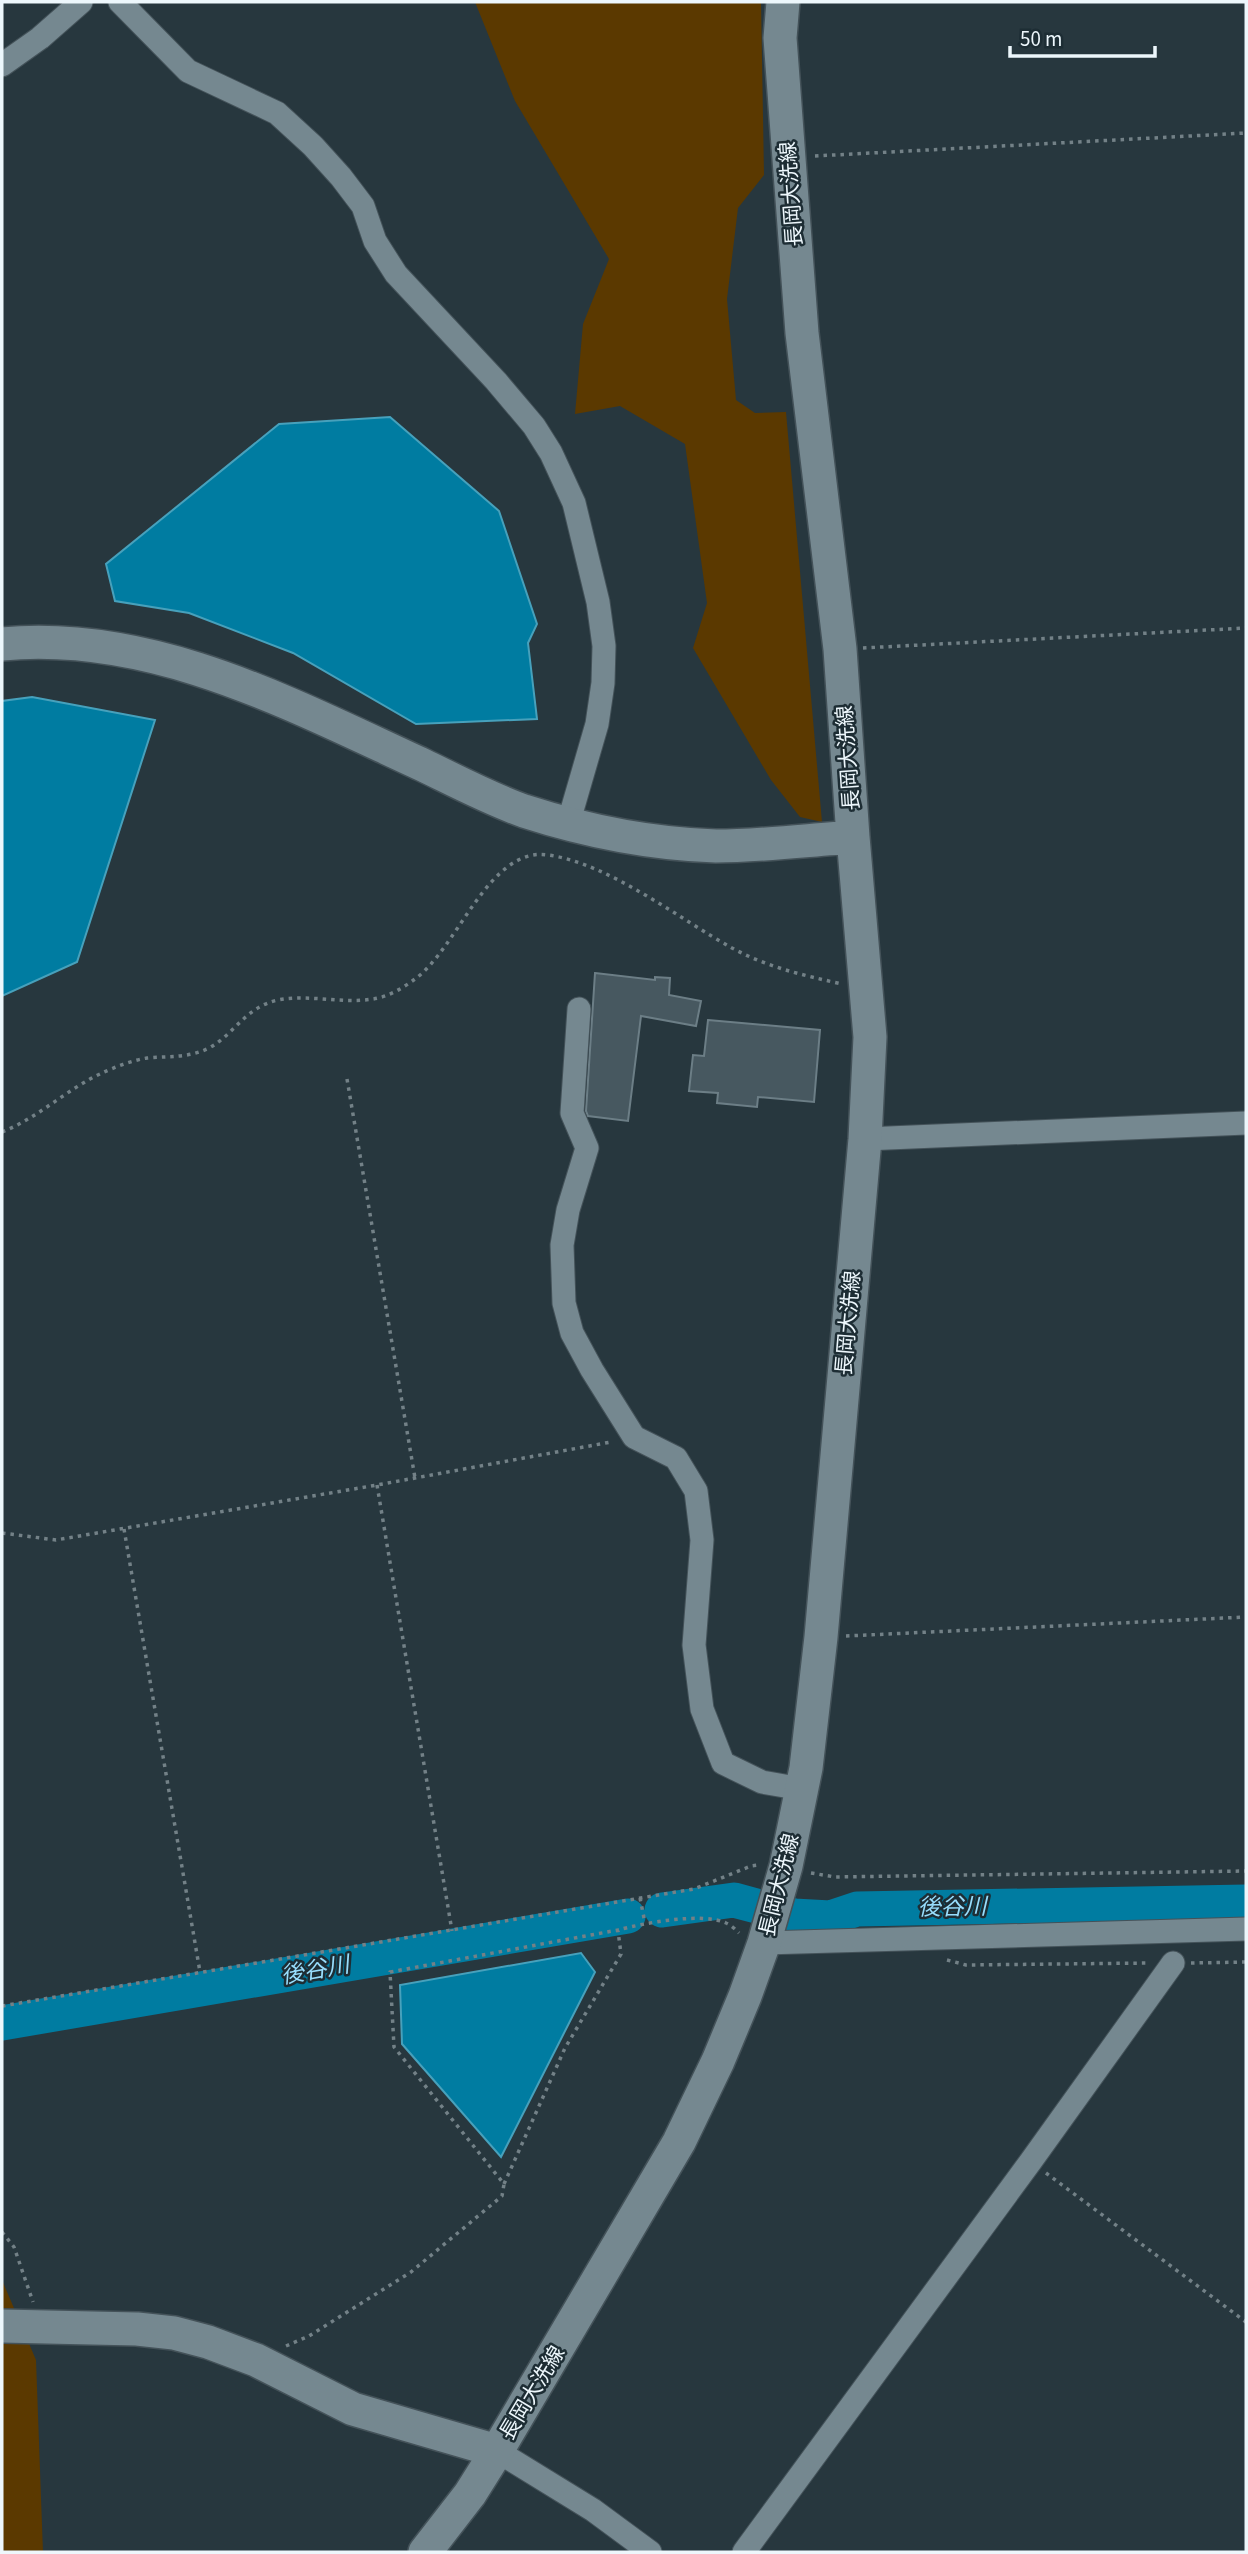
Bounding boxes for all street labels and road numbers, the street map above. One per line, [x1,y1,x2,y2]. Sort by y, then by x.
street label: 長岡大洗線 [772,141,810,247]
street label: 長岡大洗線 [829,705,867,811]
street label: 長岡大洗線 [828,1269,868,1377]
street label: 長岡大洗線 [752,1830,806,1940]
street label: 長岡大洗線 [492,2340,572,2446]

